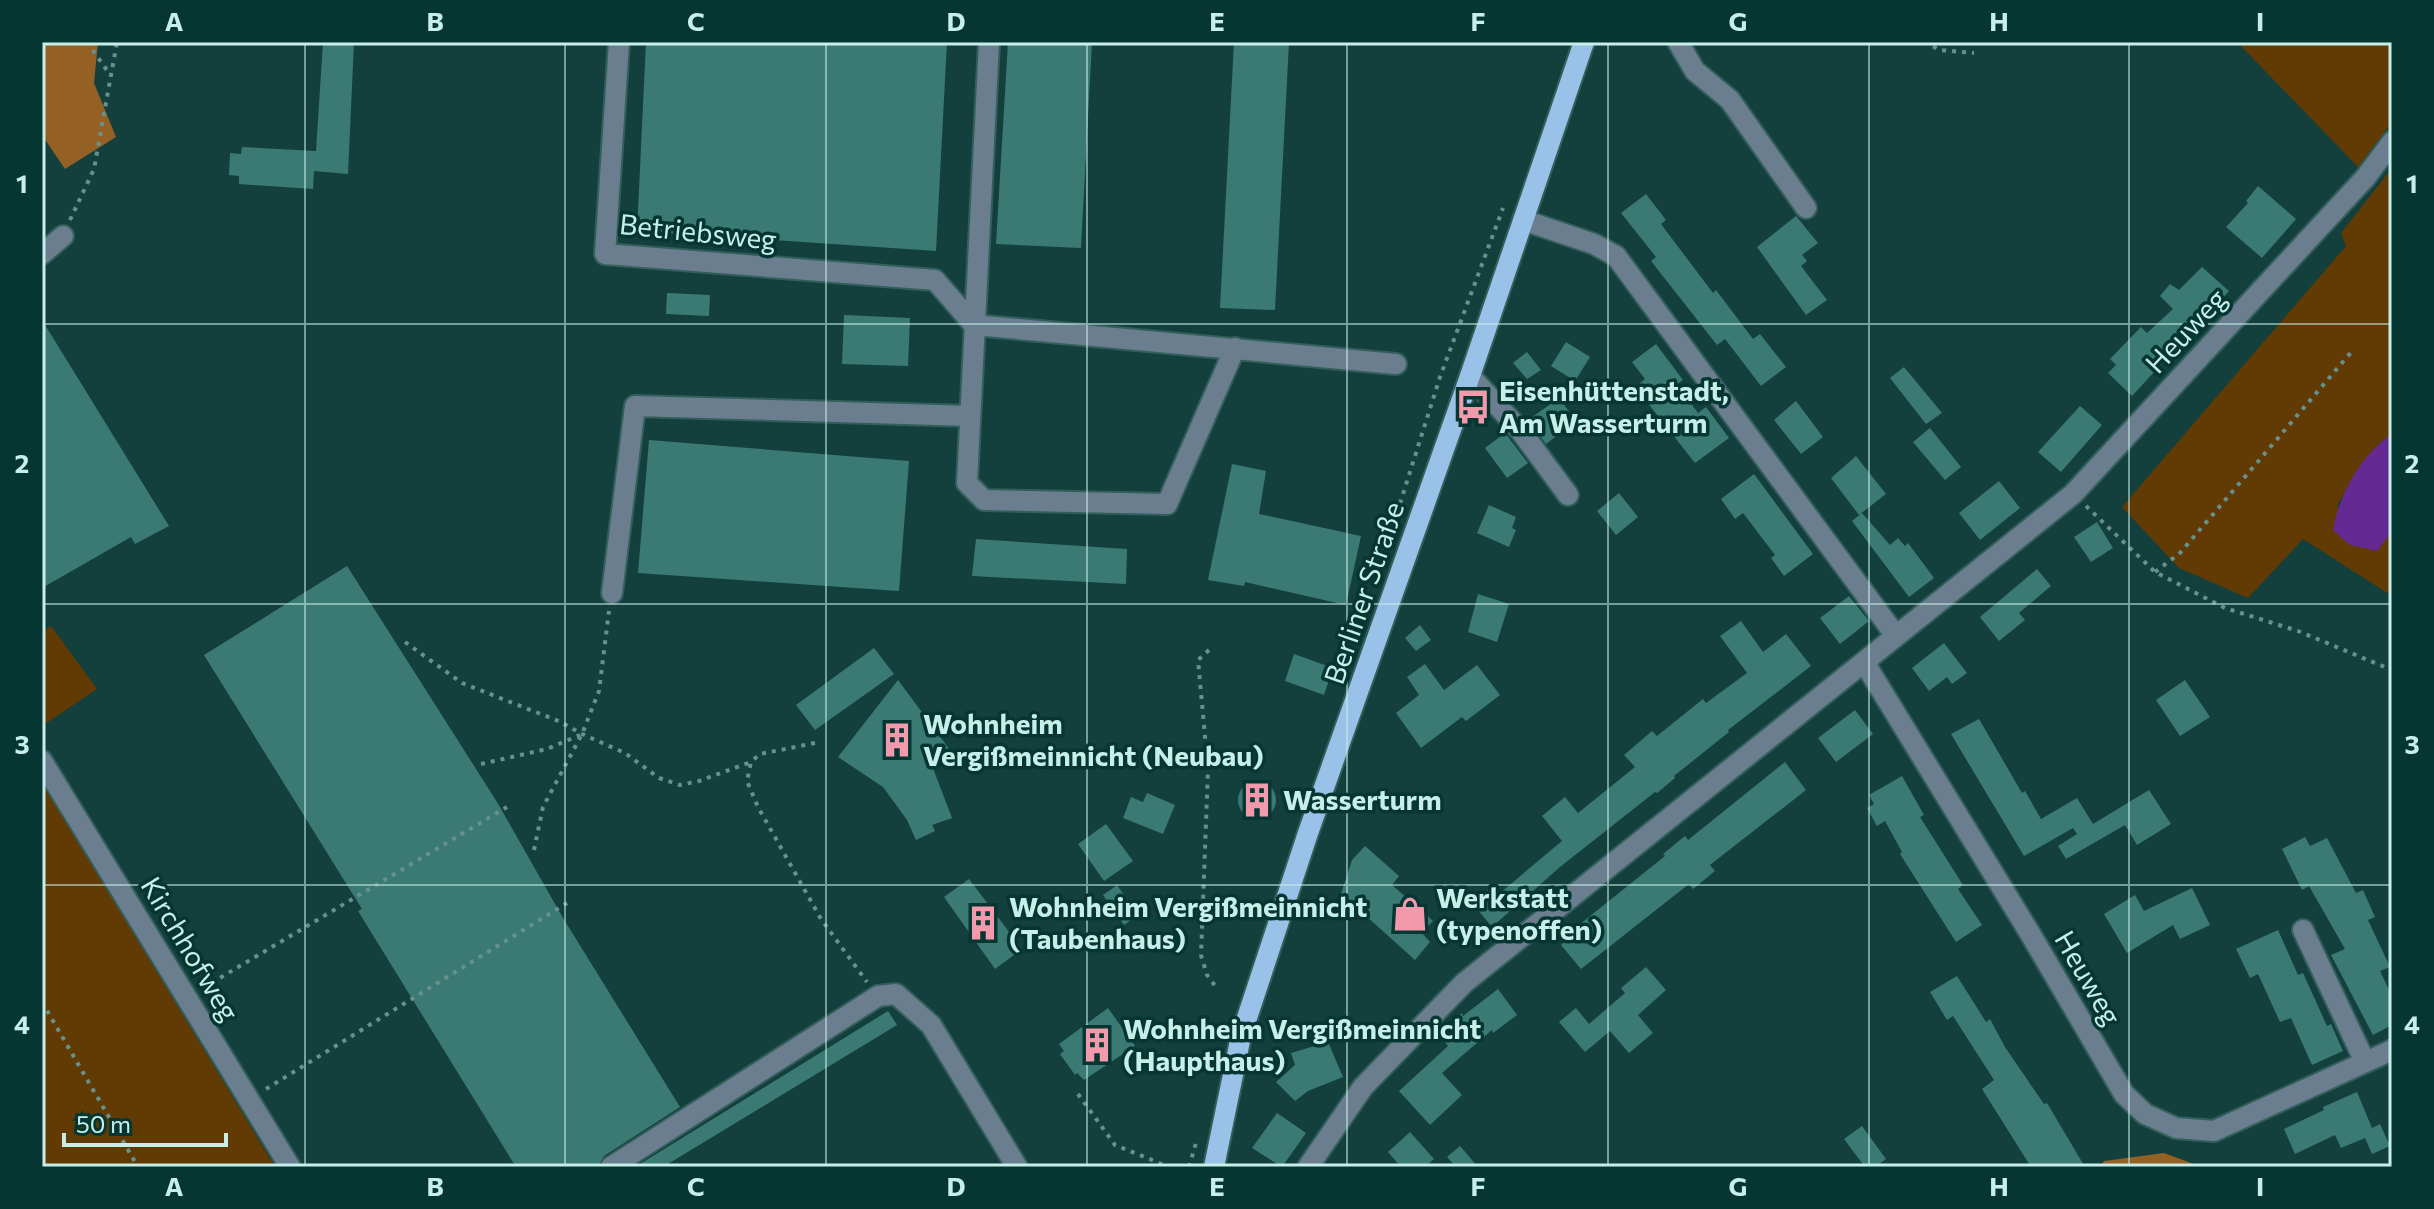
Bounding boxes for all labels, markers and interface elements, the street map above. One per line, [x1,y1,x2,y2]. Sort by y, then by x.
text: A [165,5,184,36]
text: B [426,5,444,36]
text: C [687,5,705,36]
text: D [946,5,966,36]
text: E [1209,5,1225,36]
text: F [1470,5,1486,36]
text: G [1729,5,1747,36]
text: H [1989,5,2009,36]
text: I [2256,5,2264,36]
text: 1 [16,167,28,198]
text: 1 [2406,167,2418,198]
street label: Betriebsweg [618,206,778,256]
street label: Heuweg [2138,281,2233,380]
place label: Eisenhüttenstadt, Am Wasserturm [1499,373,1729,439]
bus stop icon: Eisenhüttenstadt, Am Wasserturm [1454,388,1492,426]
text: 2 [15,447,29,478]
text: 2 [2405,447,2419,478]
street label: Berliner Straße [1316,497,1410,688]
place label: Wohnheim Vergißmeinnicht (Neubau) [923,706,1264,772]
building icon: Wohnheim Vergißmeinnicht (Neubau) [878,721,916,759]
text: 3 [14,728,30,759]
text: 3 [2404,728,2420,759]
building icon: Wasserturm [1238,781,1276,819]
place label: Wasserturm [1283,782,1442,816]
street label: Kirchhofweg [135,870,247,1027]
place label: Werkstatt (typenoffen) [1436,880,1602,946]
place label: Wohnheim Vergißmeinnicht (Taubenhaus) [1009,889,1367,955]
shop icon: Werkstatt (typenoffen) [1391,895,1429,933]
building icon: Wohnheim Vergißmeinnicht (Taubenhaus) [964,904,1002,942]
street label: Heuweg [2048,924,2129,1031]
text: 4 [14,1008,30,1039]
text: 4 [2404,1008,2420,1039]
place label: Wohnheim Vergißmeinnicht (Haupthaus) [1123,1011,1481,1077]
building icon: Wohnheim Vergißmeinnicht (Haupthaus) [1078,1026,1116,1064]
scale bar [64,1097,226,1147]
text: 50 m [76,1109,131,1138]
text: A [165,1170,184,1201]
text: B [426,1170,444,1201]
text: C [687,1170,705,1201]
text: D [946,1170,966,1201]
text: E [1209,1170,1225,1201]
text: F [1470,1170,1486,1201]
text: G [1729,1170,1747,1201]
text: H [1989,1170,2009,1201]
text: I [2256,1170,2264,1201]

